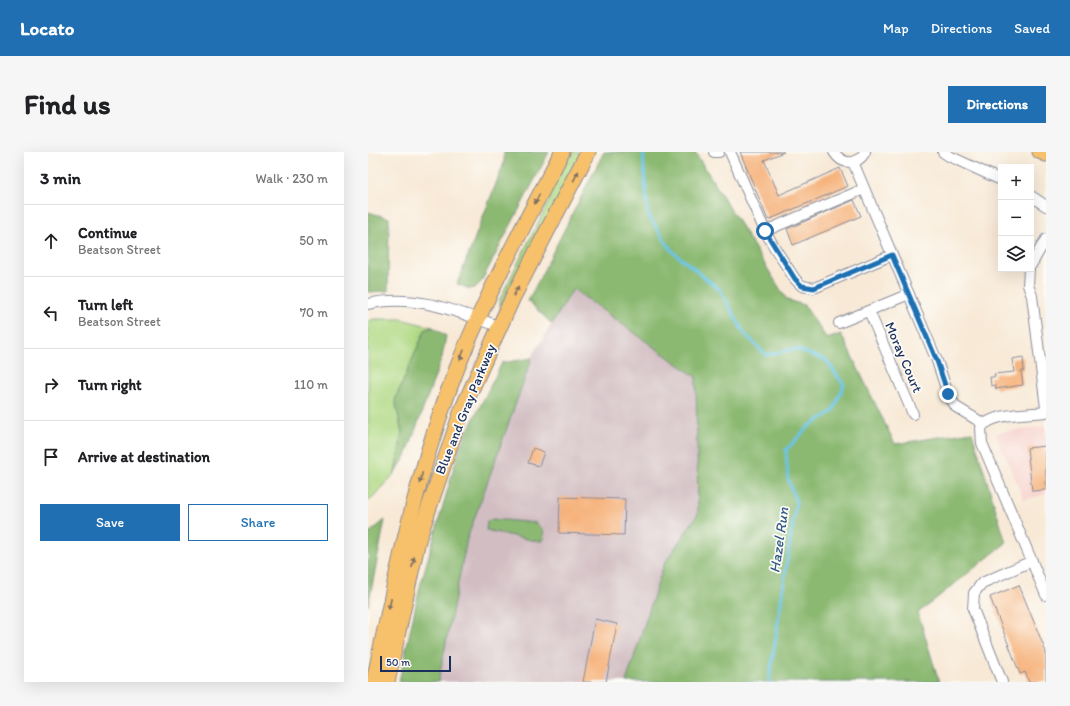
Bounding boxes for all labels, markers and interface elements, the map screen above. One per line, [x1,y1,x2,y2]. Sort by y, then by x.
text: Locato [20,17,74,40]
text: Map [883,20,909,37]
text: Directions [931,20,992,37]
text: Saved [1014,20,1050,37]
button: Directions [948,86,1046,123]
text: Find us [24,87,111,121]
map controls [998,164,1034,272]
button: + [998,164,1034,200]
text: 3 min [40,168,81,188]
one-way arrow [572,170,579,182]
text: Walk · 230 m [256,171,328,186]
one-way arrow [534,193,540,205]
button: − [998,200,1034,236]
route start [756,222,774,240]
text: Continue [78,224,137,242]
icon: ahead [40,230,62,252]
text: 50 m [299,233,328,248]
button: layers [998,236,1034,272]
text: Beatson Street [78,242,161,257]
one-way arrow [512,286,519,297]
text: Turn left [78,296,133,314]
icon: left [40,302,62,324]
text: 70 m [300,305,328,320]
text: Beatson Street [78,314,161,329]
street label: Moray Court [881,319,926,395]
street label: Blue and Gray Parkway [431,341,500,477]
one-way arrow [459,349,465,361]
icon: right [40,374,62,396]
text: Turn right [78,376,142,394]
text: 110 m [294,377,328,392]
route end [939,385,957,403]
icon: arrive [40,446,62,468]
text: Arrive at destination [78,448,210,466]
one-way arrow [418,472,424,484]
button: Save [40,504,180,541]
button: Share [188,504,328,541]
water label: Hazel Run [765,506,793,574]
one-way arrow [411,556,417,568]
one-way arrow [386,598,392,610]
scale bar [380,654,451,673]
text: 50 m [386,656,410,669]

